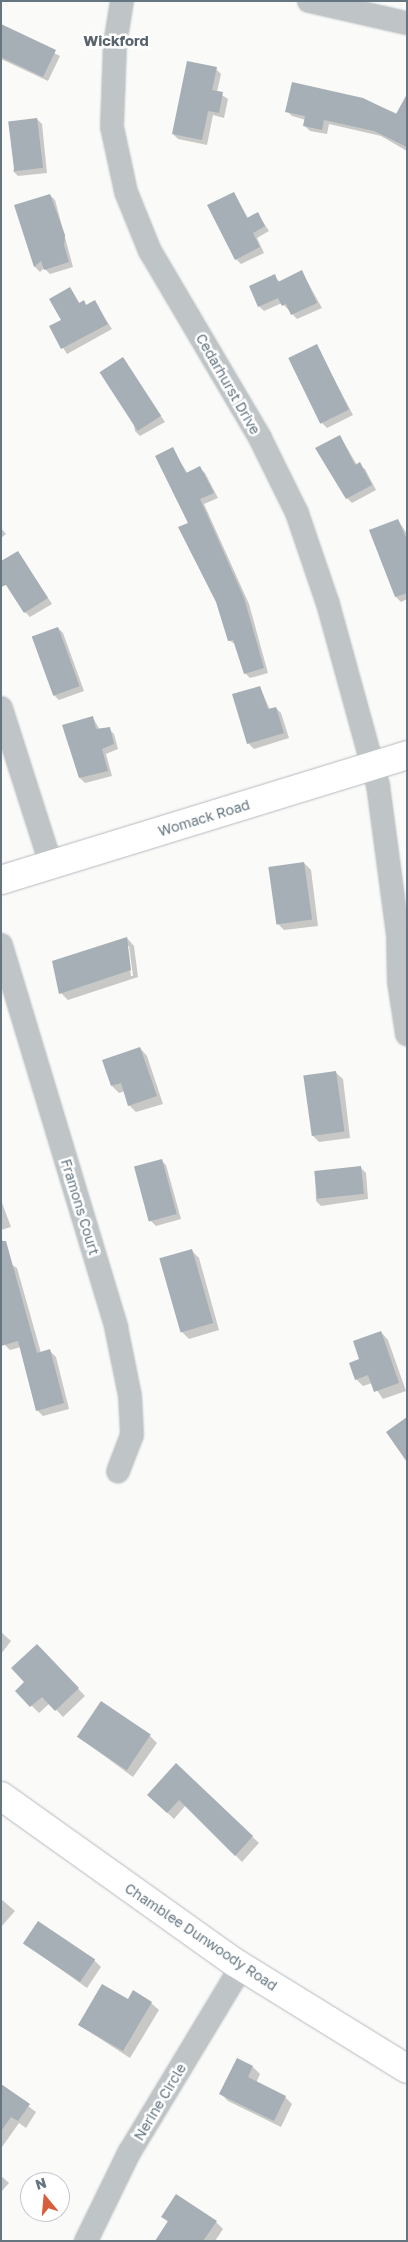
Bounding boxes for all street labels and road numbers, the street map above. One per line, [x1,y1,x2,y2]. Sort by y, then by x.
street label: Cedarhurst Drive [192,331,264,437]
street label: Womack Road [156,796,252,840]
street label: Framons Court [57,1157,103,1257]
street label: Chamblee Dunwoody Road [122,1880,280,1994]
street label: Nerine Circle [130,2060,190,2144]

